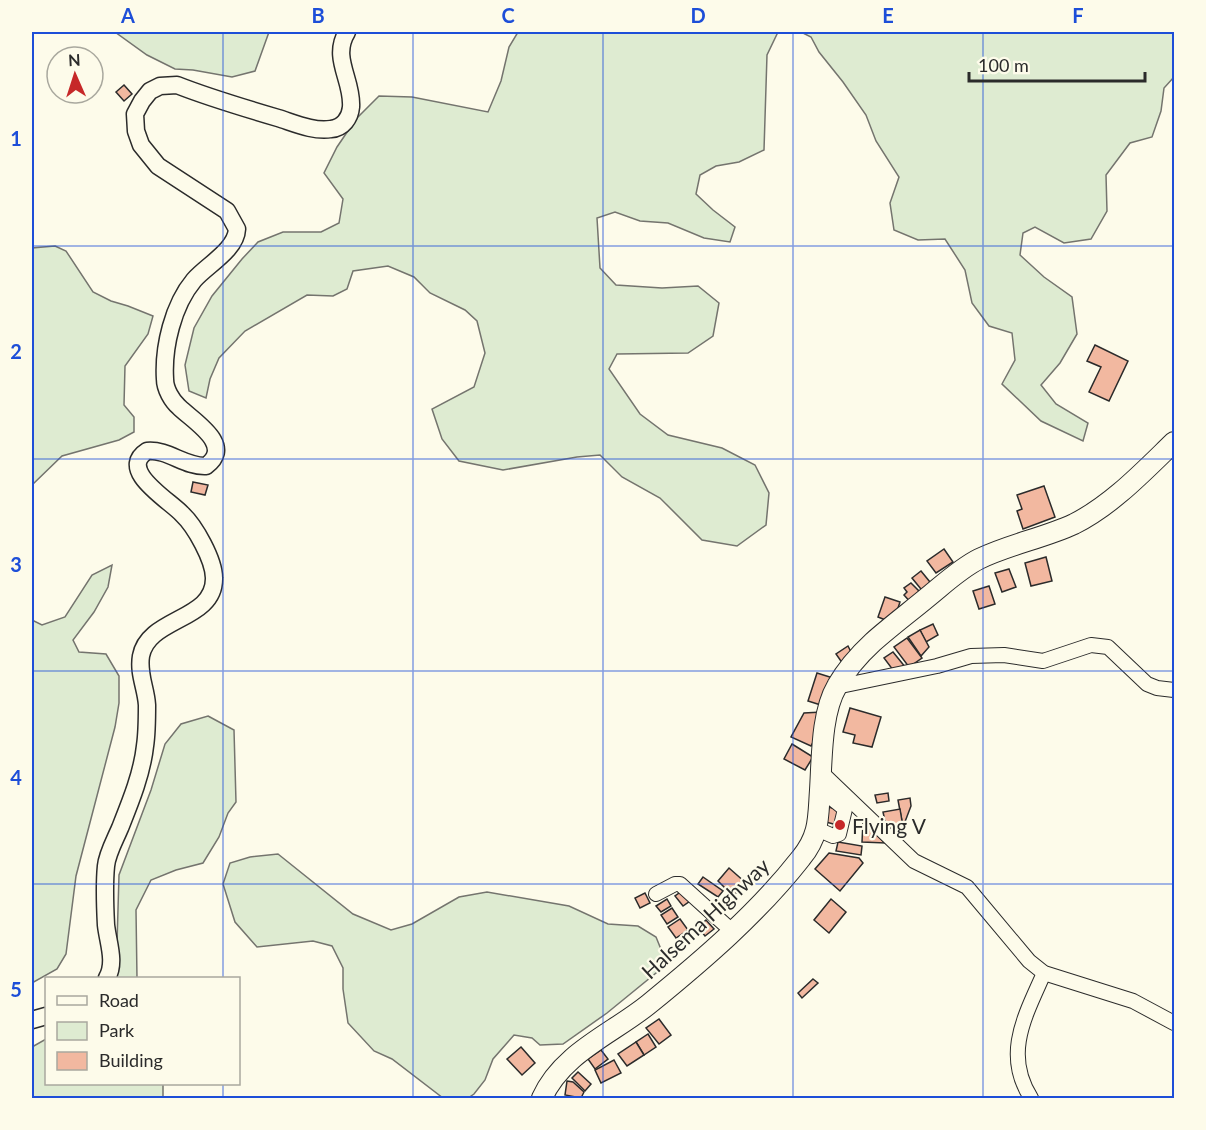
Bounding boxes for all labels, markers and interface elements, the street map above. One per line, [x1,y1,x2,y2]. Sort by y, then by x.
text: A [120,3,135,27]
text: B [311,3,325,27]
text: C [501,3,515,27]
text: D [690,3,706,27]
text: E [882,3,894,27]
text: F [1072,3,1084,27]
north arrow [45,45,105,105]
scale bar [969,45,1144,83]
text: N [68,50,81,69]
text: 100 m [978,54,1029,76]
text: 1 [10,126,22,150]
text: 2 [10,339,22,363]
text: 3 [10,552,22,576]
text: 4 [10,765,22,789]
place label: Flying V [852,813,927,838]
marker: Flying V [833,818,847,832]
street label: Halsema Highway [636,852,774,983]
text: 5 [10,977,22,1001]
legend [45,977,240,1085]
text: Road [99,989,139,1011]
text: Park [99,1019,135,1041]
text: Building [99,1049,163,1071]

